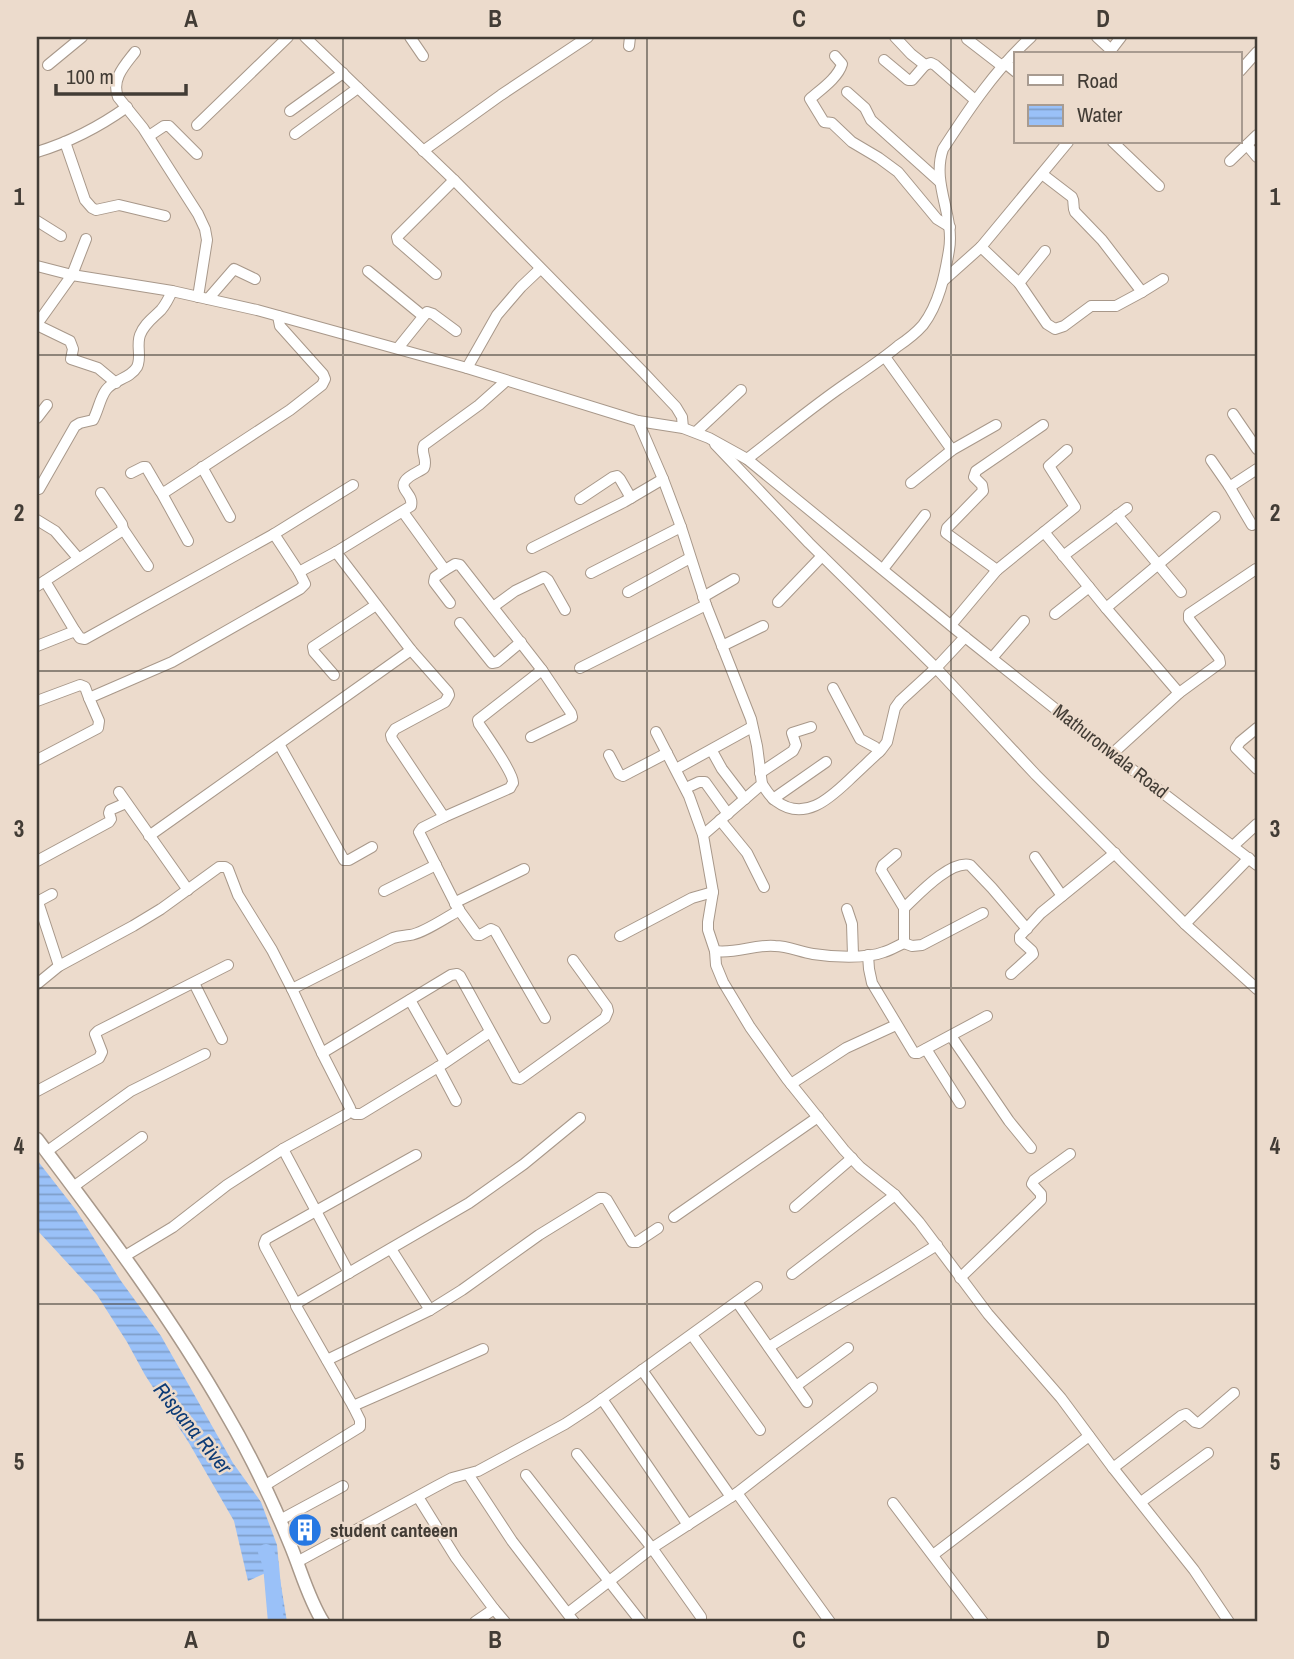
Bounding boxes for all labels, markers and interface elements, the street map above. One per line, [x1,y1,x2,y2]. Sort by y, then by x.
text: A [184,3,198,34]
text: B [488,3,502,34]
text: C [792,3,806,34]
text: D [1096,3,1110,34]
scale bar [56,52,186,96]
legend [1014,52,1242,144]
text: 100 m [66,62,114,91]
text: Road [1077,66,1118,95]
text: Water [1077,100,1123,129]
text: 1 [14,181,25,212]
text: 1 [1270,181,1281,212]
text: 2 [14,497,24,528]
text: 2 [1270,497,1280,528]
street label: Mathuronwala Road [1048,698,1174,804]
text: 3 [14,813,24,844]
text: 3 [1270,813,1280,844]
text: 4 [14,1130,25,1161]
text: 4 [1270,1130,1281,1161]
water label: Rispana River [147,1376,240,1481]
text: 5 [14,1446,24,1477]
text: 5 [1270,1446,1280,1477]
building icon: student canteeen [286,1511,324,1549]
place label: student canteeen [330,1517,458,1543]
text: A [184,1624,198,1655]
text: B [488,1624,502,1655]
text: C [792,1624,806,1655]
text: D [1096,1624,1110,1655]

